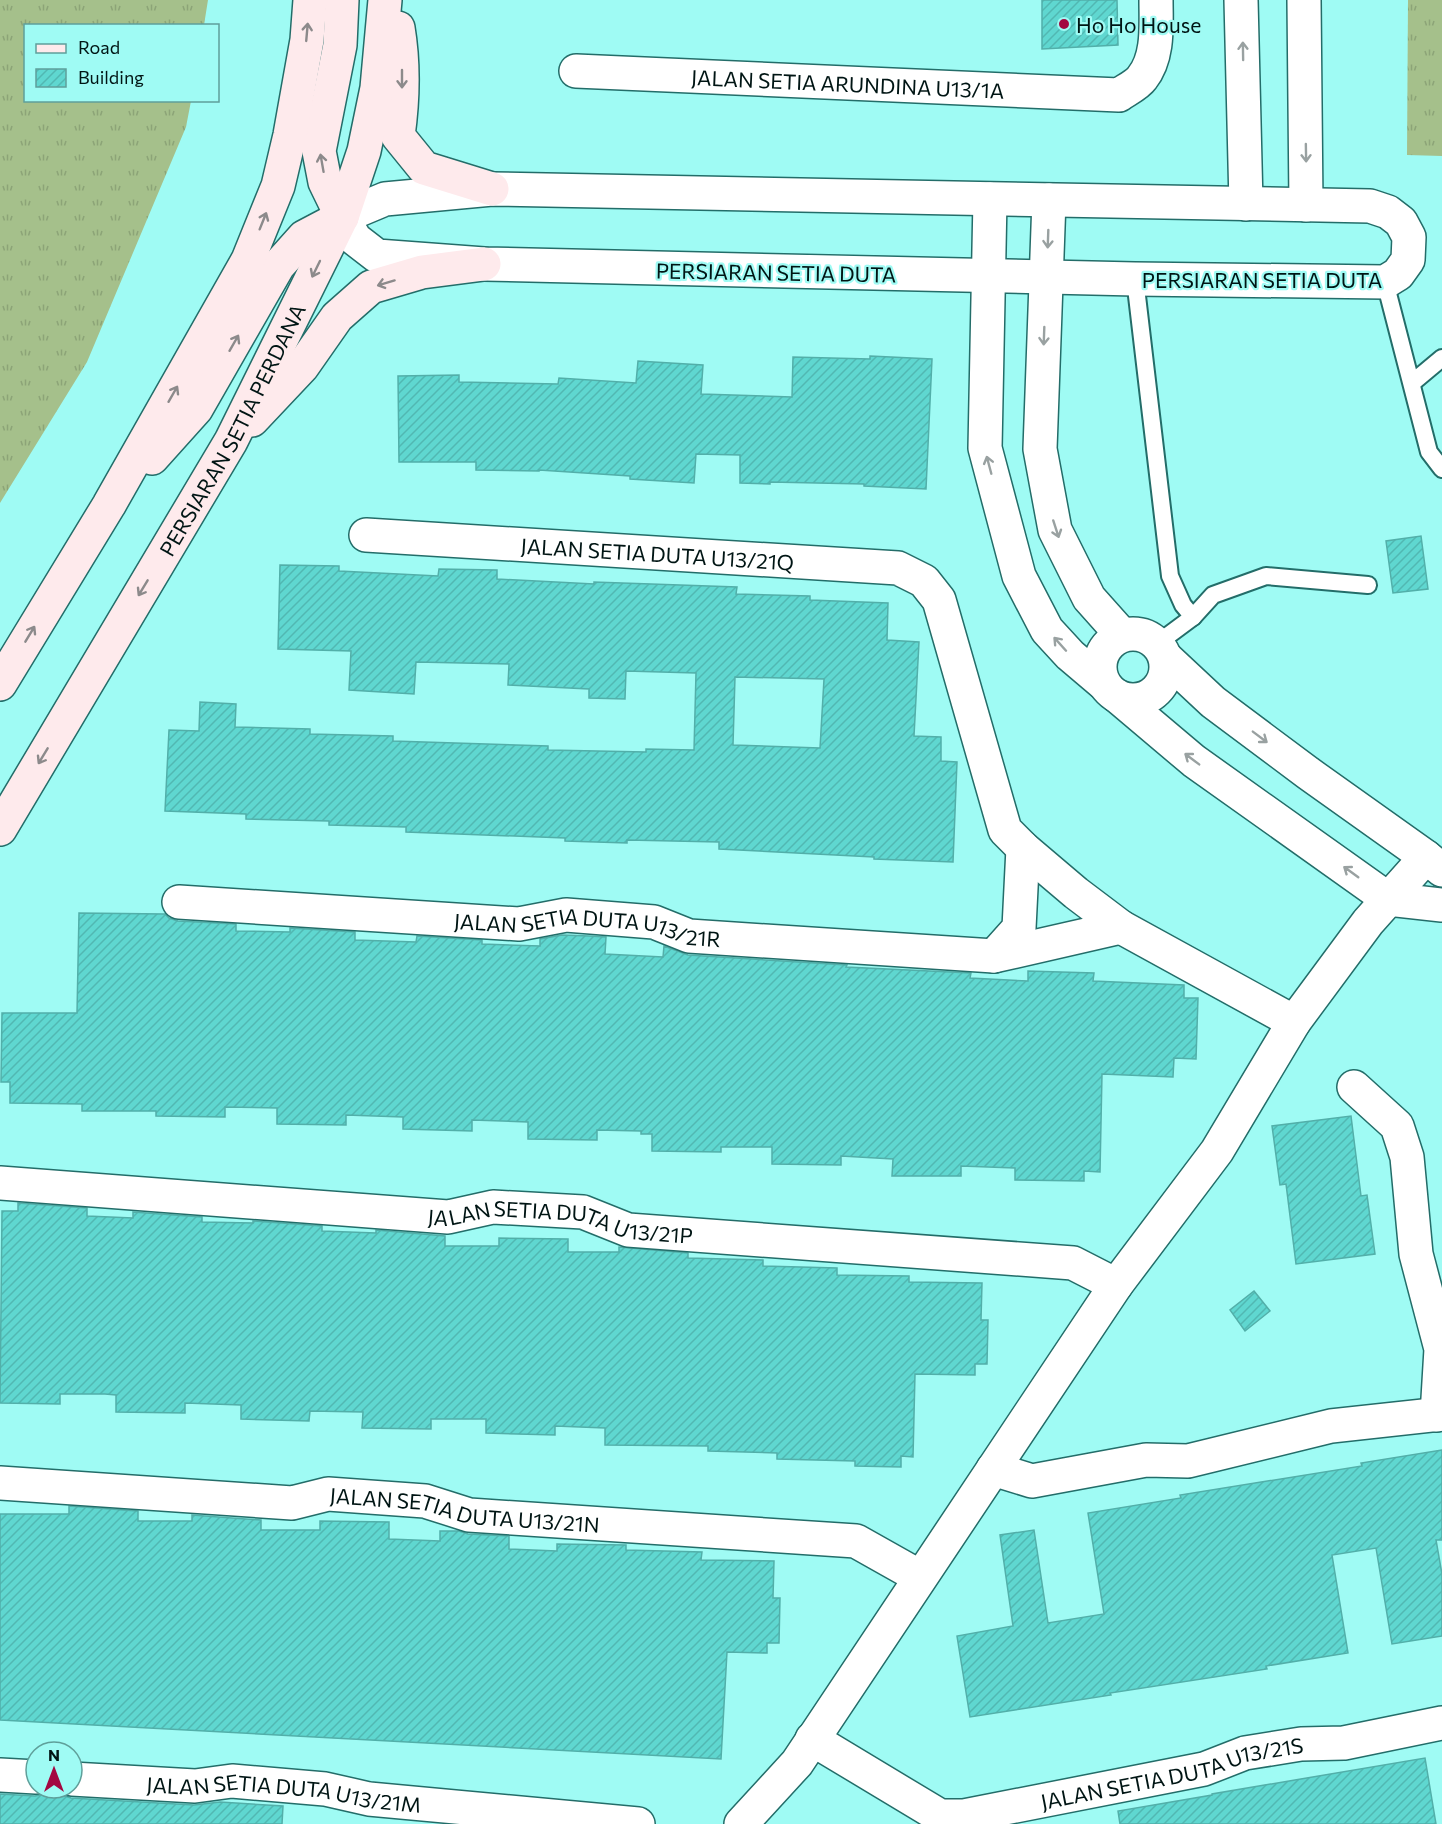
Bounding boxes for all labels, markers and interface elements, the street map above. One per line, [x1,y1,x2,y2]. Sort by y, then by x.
place label: Ho Ho House [1076,12,1201,37]
marker: Ho Ho House [1057,17,1071,31]
one-way arrow [302,23,313,43]
legend [24,24,219,102]
text: Road [78,36,120,58]
one-way arrow [1237,41,1248,61]
street label: JALAN SETIA ARUNDINA U13/1A [691,64,1005,102]
text: Building [78,66,144,88]
one-way arrow [396,68,408,88]
one-way arrow [1300,143,1311,163]
one-way arrow [316,154,327,173]
one-way arrow [258,213,269,231]
one-way arrow [1042,228,1053,248]
street label: PERSIARAN SETIA DUTA [656,257,896,287]
one-way arrow [310,260,322,278]
street label: PERSIARAN SETIA DUTA [1142,267,1382,292]
one-way arrow [377,278,396,289]
street label: PERSIARAN SETIA PERDANA [153,299,310,560]
one-way arrow [1039,325,1050,345]
one-way arrow [228,335,240,352]
one-way arrow [167,386,179,403]
one-way arrow [982,455,994,474]
one-way arrow [1051,519,1062,538]
street label: JALAN SETIA DUTA U13/21Q [520,532,795,574]
one-way arrow [137,579,149,596]
one-way arrow [25,626,37,643]
one-way arrow [1053,637,1067,652]
one-way arrow [1252,731,1268,743]
one-way arrow [37,747,49,764]
one-way arrow [1184,753,1200,766]
one-way arrow [1343,866,1359,879]
street label: JALAN SETIA DUTA U13/21R [453,902,722,951]
street label: JALAN SETIA DUTA U13/21P [427,1195,694,1247]
street label: JALAN SETIA DUTA U13/21N [329,1482,601,1536]
street label: JALAN SETIA DUTA U13/21S [1038,1731,1305,1813]
north arrow [24,1740,84,1800]
text: N [48,1745,60,1764]
street label: JALAN SETIA DUTA U13/21M [146,1768,422,1816]

